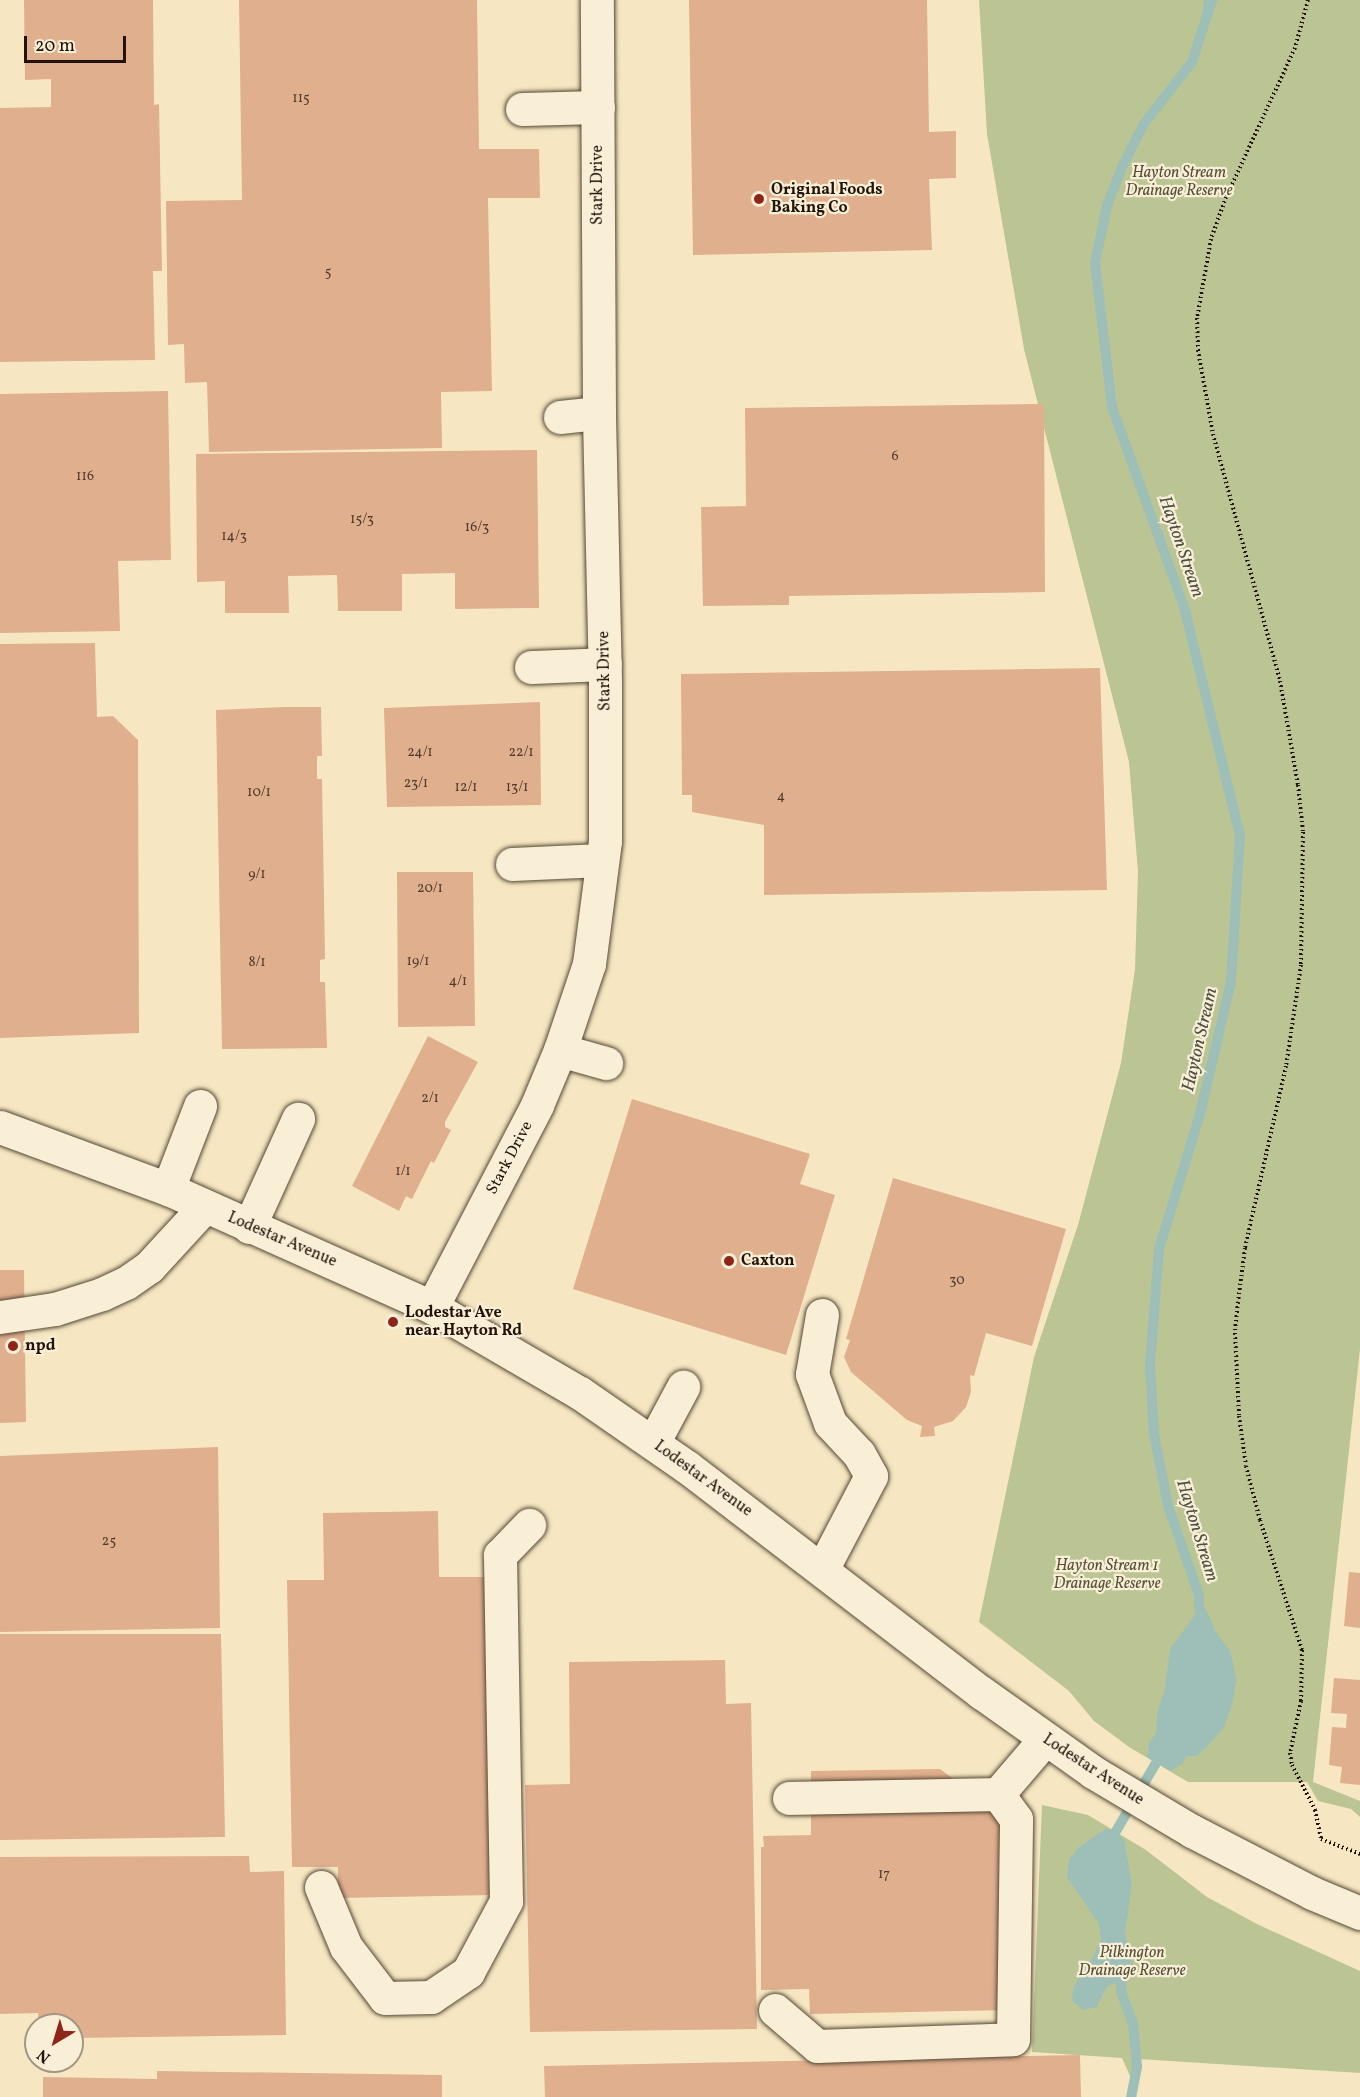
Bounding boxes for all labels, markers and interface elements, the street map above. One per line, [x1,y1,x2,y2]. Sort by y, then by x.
scale bar [27,24,129,62]
text: 20 m [35,34,75,59]
house number: 115 [292,91,310,107]
street label: Stark Drive [588,145,608,225]
park label: Hayton Stream Drainage Reserve [1126,163,1232,201]
place label: Original Foods Baking Co [771,180,883,218]
marker: Original Foods Baking Co [752,192,766,206]
house number: 5 [325,265,331,281]
house number: 6 [891,449,899,465]
house number: 116 [76,469,94,485]
water label: Hayton Stream [1153,494,1207,600]
house number: 15/3 [350,512,374,528]
house number: 16/3 [465,520,489,536]
house number: 14/3 [221,529,247,545]
street label: Stark Drive [595,631,615,711]
house number: 24/1 [407,745,433,761]
house number: 22/1 [508,745,534,761]
house number: 23/1 [404,776,428,792]
house number: 12/1 [454,780,478,796]
house number: 13/1 [506,780,528,796]
house number: 10/1 [247,785,271,801]
house number: 4 [777,789,785,805]
house number: 9/1 [248,867,266,883]
house number: 20/1 [417,881,443,897]
house number: 19/1 [407,954,429,970]
house number: 8/1 [248,955,266,971]
house number: 4/1 [449,974,467,990]
water label: Hayton Stream [1179,986,1223,1094]
house number: 2/1 [421,1091,439,1107]
street label: Stark Drive [483,1118,537,1198]
house number: 1/1 [395,1164,411,1180]
street label: Lodestar Avenue [225,1208,339,1272]
place label: Caxton [741,1251,795,1271]
marker: Caxton [722,1254,736,1268]
house number: 30 [949,1273,965,1289]
place label: Lodestar Ave near Hayton Rd [405,1303,522,1341]
marker: Lodestar Ave near Hayton Rd [386,1315,400,1329]
place label: npd [25,1336,55,1356]
marker: npd [6,1339,20,1353]
street label: Lodestar Avenue [650,1437,756,1521]
water label: Hayton Stream [1170,1477,1222,1585]
house number: 25 [102,1534,116,1550]
park label: Hayton Stream 1 Drainage Reserve [1054,1556,1160,1594]
street label: Lodestar Avenue [1039,1730,1147,1810]
house number: 17 [878,1867,890,1883]
park label: Pilkington Drainage Reserve [1079,1943,1185,1981]
north arrow [24,2013,84,2073]
text: N [33,2043,56,2068]

